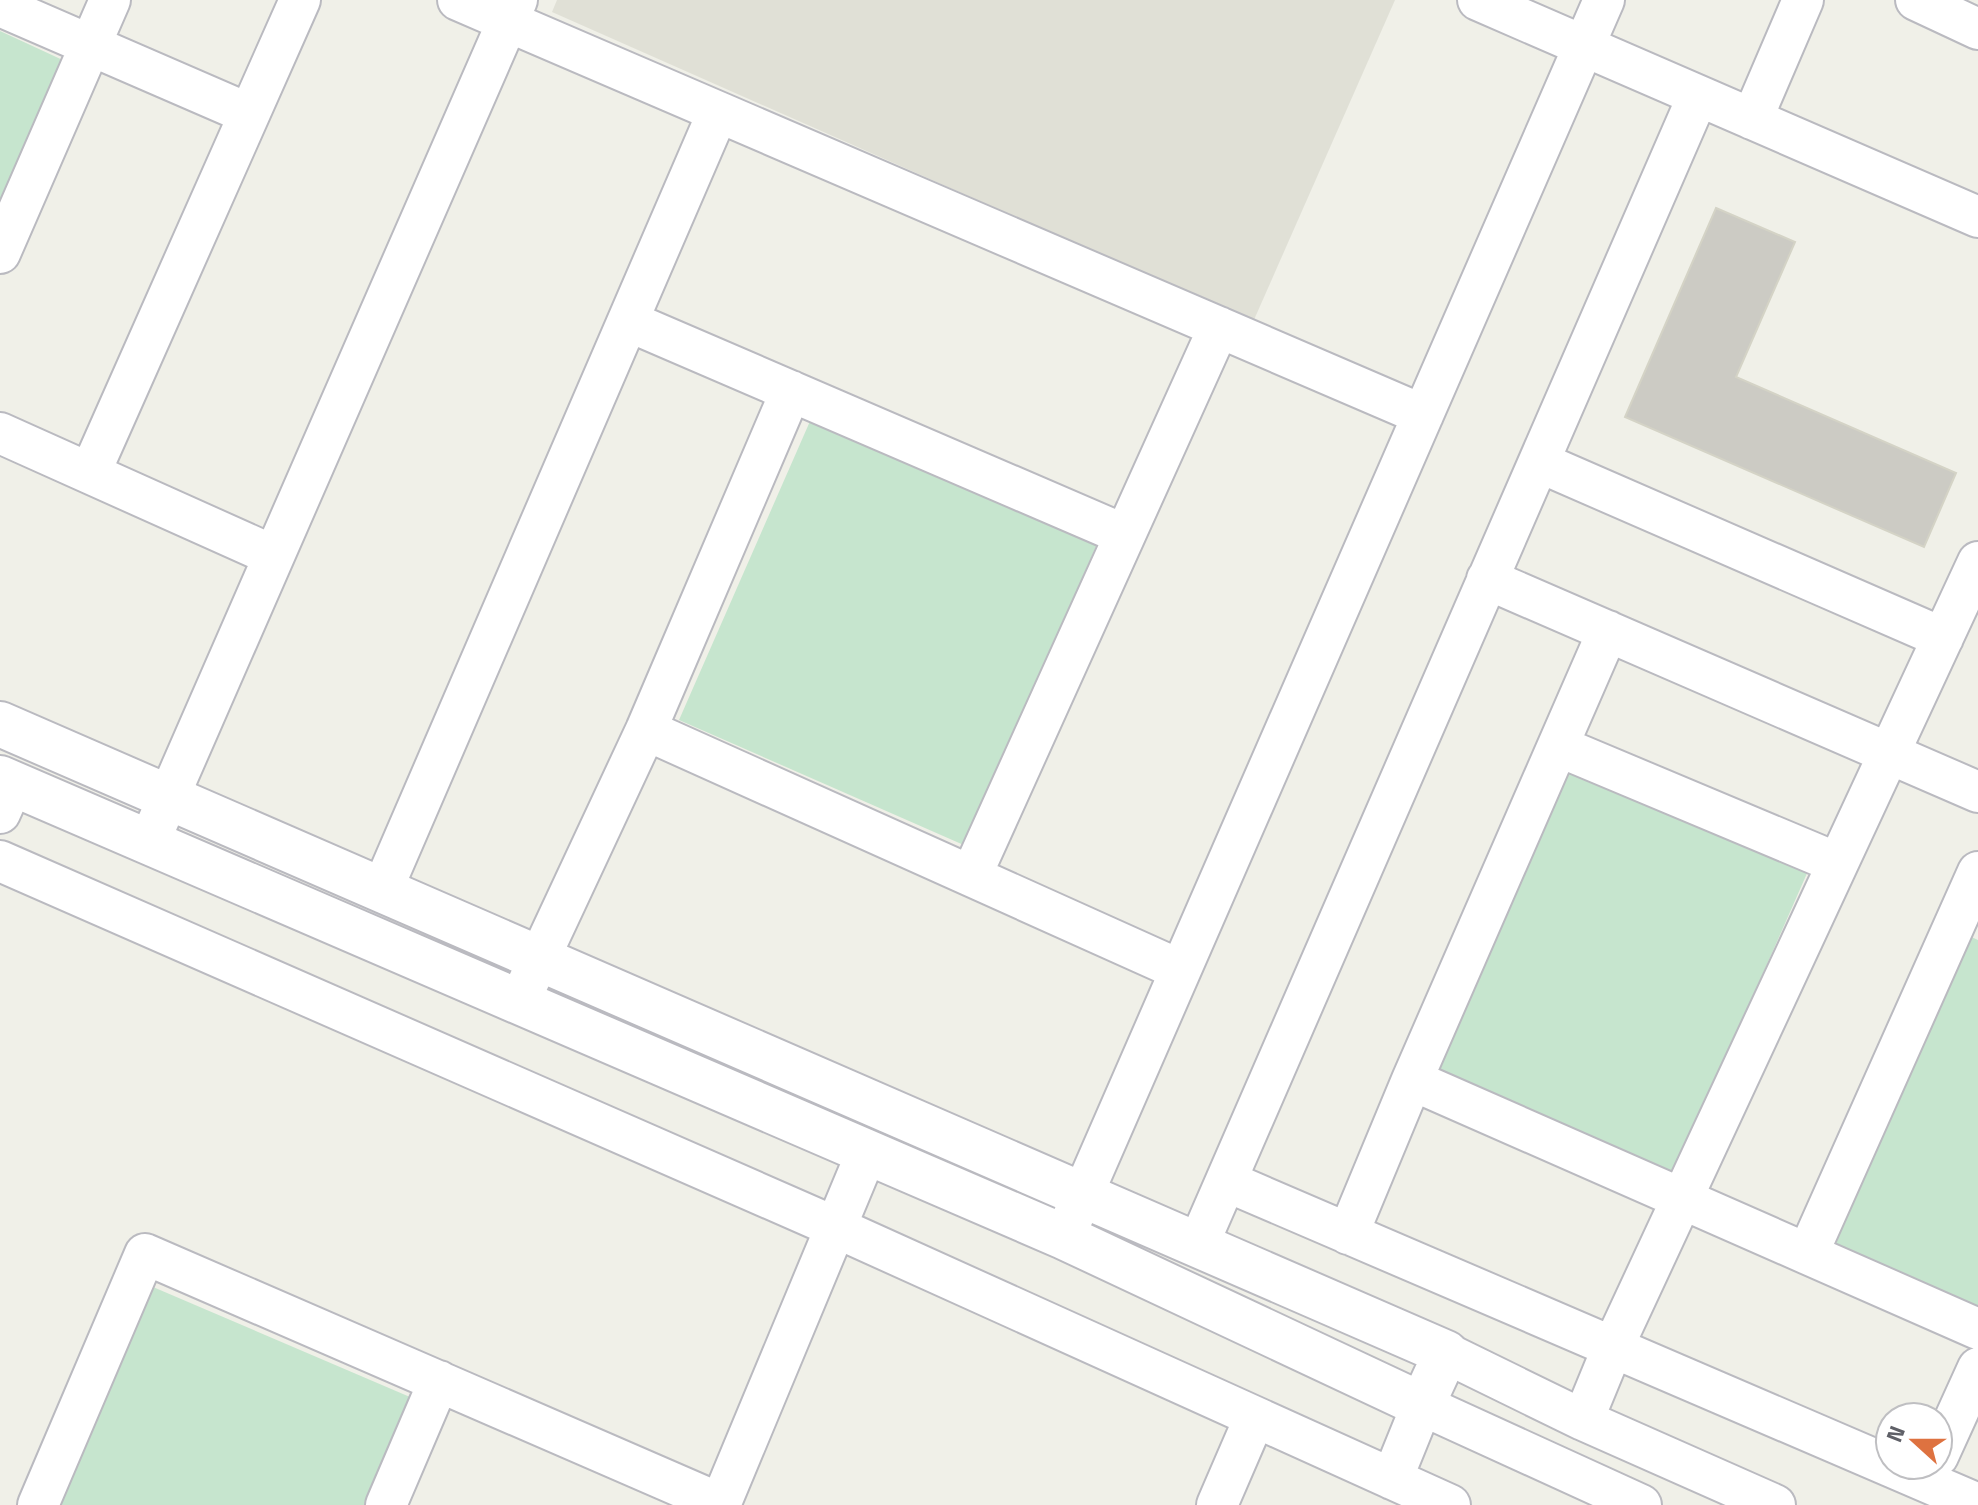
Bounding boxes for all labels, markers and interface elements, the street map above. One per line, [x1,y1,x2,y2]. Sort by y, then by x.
north arrow [1874,1401,1954,1481]
text: N [1877,1421,1914,1447]

